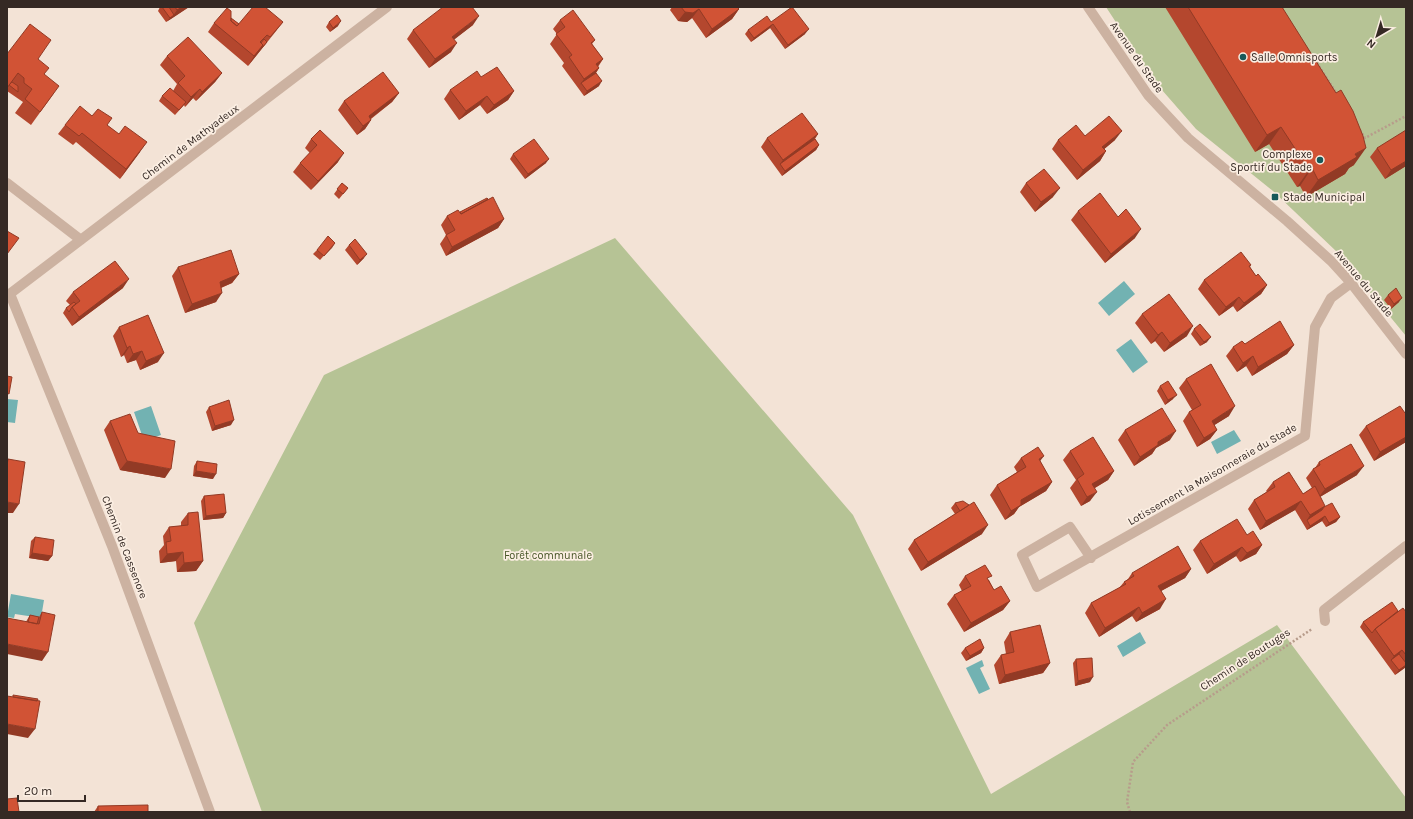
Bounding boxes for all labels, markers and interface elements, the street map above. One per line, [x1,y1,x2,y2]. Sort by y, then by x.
north arrow [1357,16,1397,56]
street label: Avenue du Stade [1107,19,1166,96]
text: N [1364,36,1378,51]
place label: Salle Omnisports [1251,51,1338,64]
marker: Salle Omnisports [1238,52,1248,62]
street label: Chemin de Mathyadeux [139,101,242,183]
place label: Complexe Sportif du Stade [1230,148,1312,174]
marker: Complexe Sportif du Stade [1315,155,1325,165]
place label: Stade Municipal [1283,191,1365,204]
marker: Stade Municipal [1270,192,1280,202]
street label: Avenue du Stade [1332,247,1396,320]
street label: Lotissement la Maisonneraie du Stade [1126,420,1299,528]
street label: Chemin de Cassenore [99,494,150,601]
park label: Forêt communale [504,549,592,562]
street label: Chemin de Boutuges [1198,625,1293,693]
scale bar [18,777,85,803]
text: 20 m [24,784,52,798]

